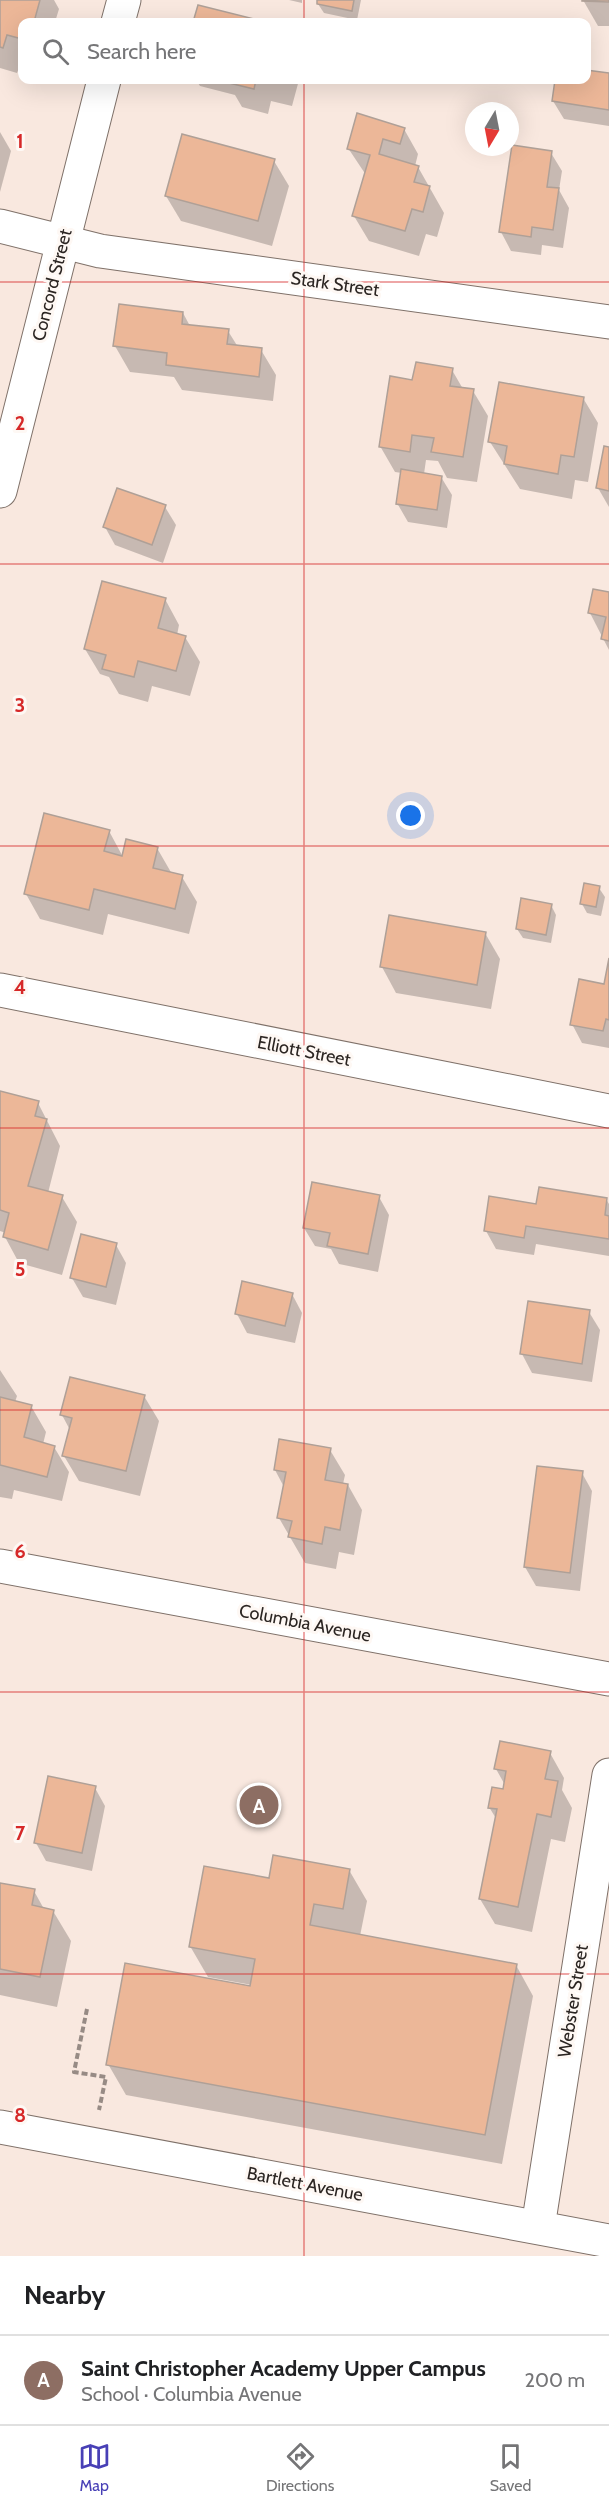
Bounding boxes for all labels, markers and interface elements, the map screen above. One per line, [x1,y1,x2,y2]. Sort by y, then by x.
search box [18,18,591,84]
icon: search [39,35,72,68]
text: Search here [87,38,196,65]
north arrow [465,102,519,156]
text: 1 [16,129,24,153]
street label: Concord Street [27,227,77,343]
street label: Stark Street [289,267,381,301]
text: 2 [15,411,25,435]
text: 3 [15,693,25,717]
your location [396,801,425,830]
text: 4 [14,975,26,999]
street label: Elliott Street [256,1031,352,1071]
text: 5 [15,1257,25,1281]
text: 6 [14,1539,26,1563]
street label: Columbia Avenue [237,1599,373,1647]
pin: A [240,1782,278,1828]
text: 7 [15,1821,26,1845]
street label: Webster Street [553,1943,593,2059]
text: 8 [14,2103,26,2127]
street label: Bartlett Avenue [245,2162,365,2206]
text: Nearby [24,2279,105,2311]
text: Saint Christopher Academy Upper Campus [81,2355,486,2382]
text: A [37,2368,50,2392]
text: 200 m [525,2368,585,2392]
text: School · Columbia Avenue [81,2382,302,2406]
tab: Map [78,2440,111,2495]
tab: Directions [266,2440,334,2495]
tab: Saved [490,2440,531,2495]

